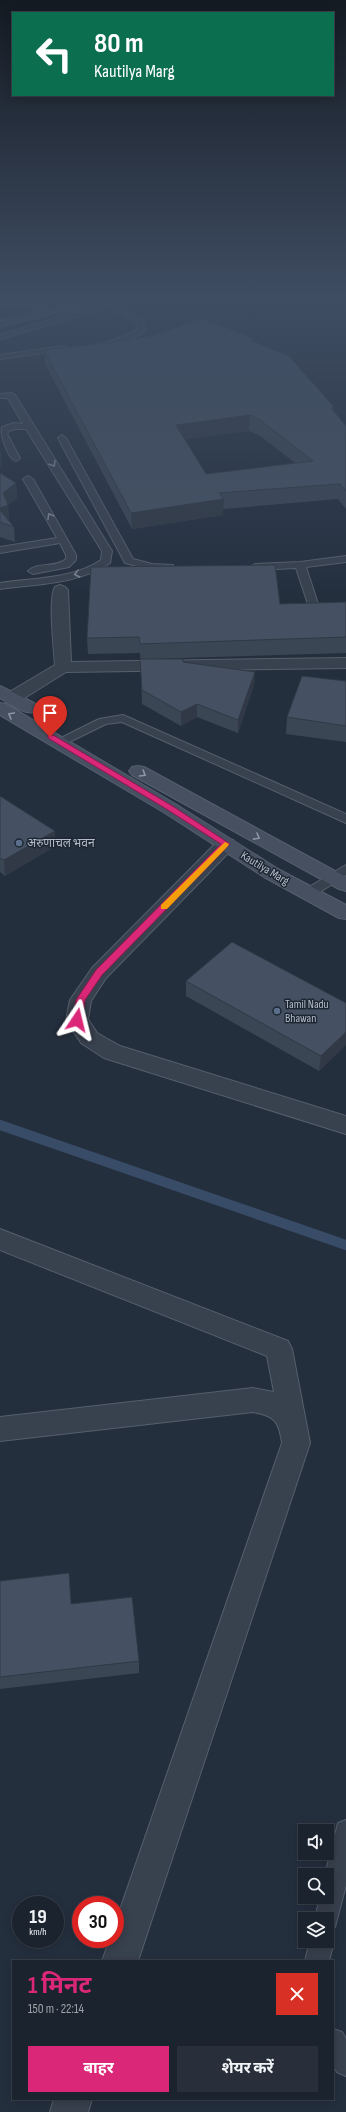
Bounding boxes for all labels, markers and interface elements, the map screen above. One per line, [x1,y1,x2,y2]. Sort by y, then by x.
text: 80 m [94,27,143,60]
icon: left [28,28,80,80]
text: Kautilya Marg [94,61,175,82]
one-way arrow [48,460,56,467]
one-way arrow [47,513,54,521]
one-way arrow [74,569,81,578]
pin [33,696,67,737]
icon: arrive [39,702,61,724]
one-way arrow [8,712,16,719]
one-way arrow [139,770,146,777]
one-way arrow [252,832,260,839]
place label: अरुणाचल भवन [27,836,95,851]
marker: अरुणाचल भवन [14,838,24,848]
street label: Kautilya Marg [238,848,292,889]
place label: Tamil Nadu Bhawan [285,997,329,1026]
position arrow [56,999,98,1041]
marker: Tamil Nadu Bhawan [272,1006,282,1016]
map controls [298,1824,334,1948]
button: sound [298,1824,334,1860]
button: search [298,1868,334,1904]
speed limit sign: 30 [72,1896,124,1948]
text: 19 [29,1905,47,1929]
button: layers [298,1912,334,1948]
text: km/h [29,1926,47,1938]
text: 1 मिनट [28,1971,92,2000]
button: close [276,1973,318,2015]
text: 150 m · 22:14 [28,2001,84,2017]
button: बाहर [28,2046,169,2092]
button: शेयर करें [177,2046,318,2092]

